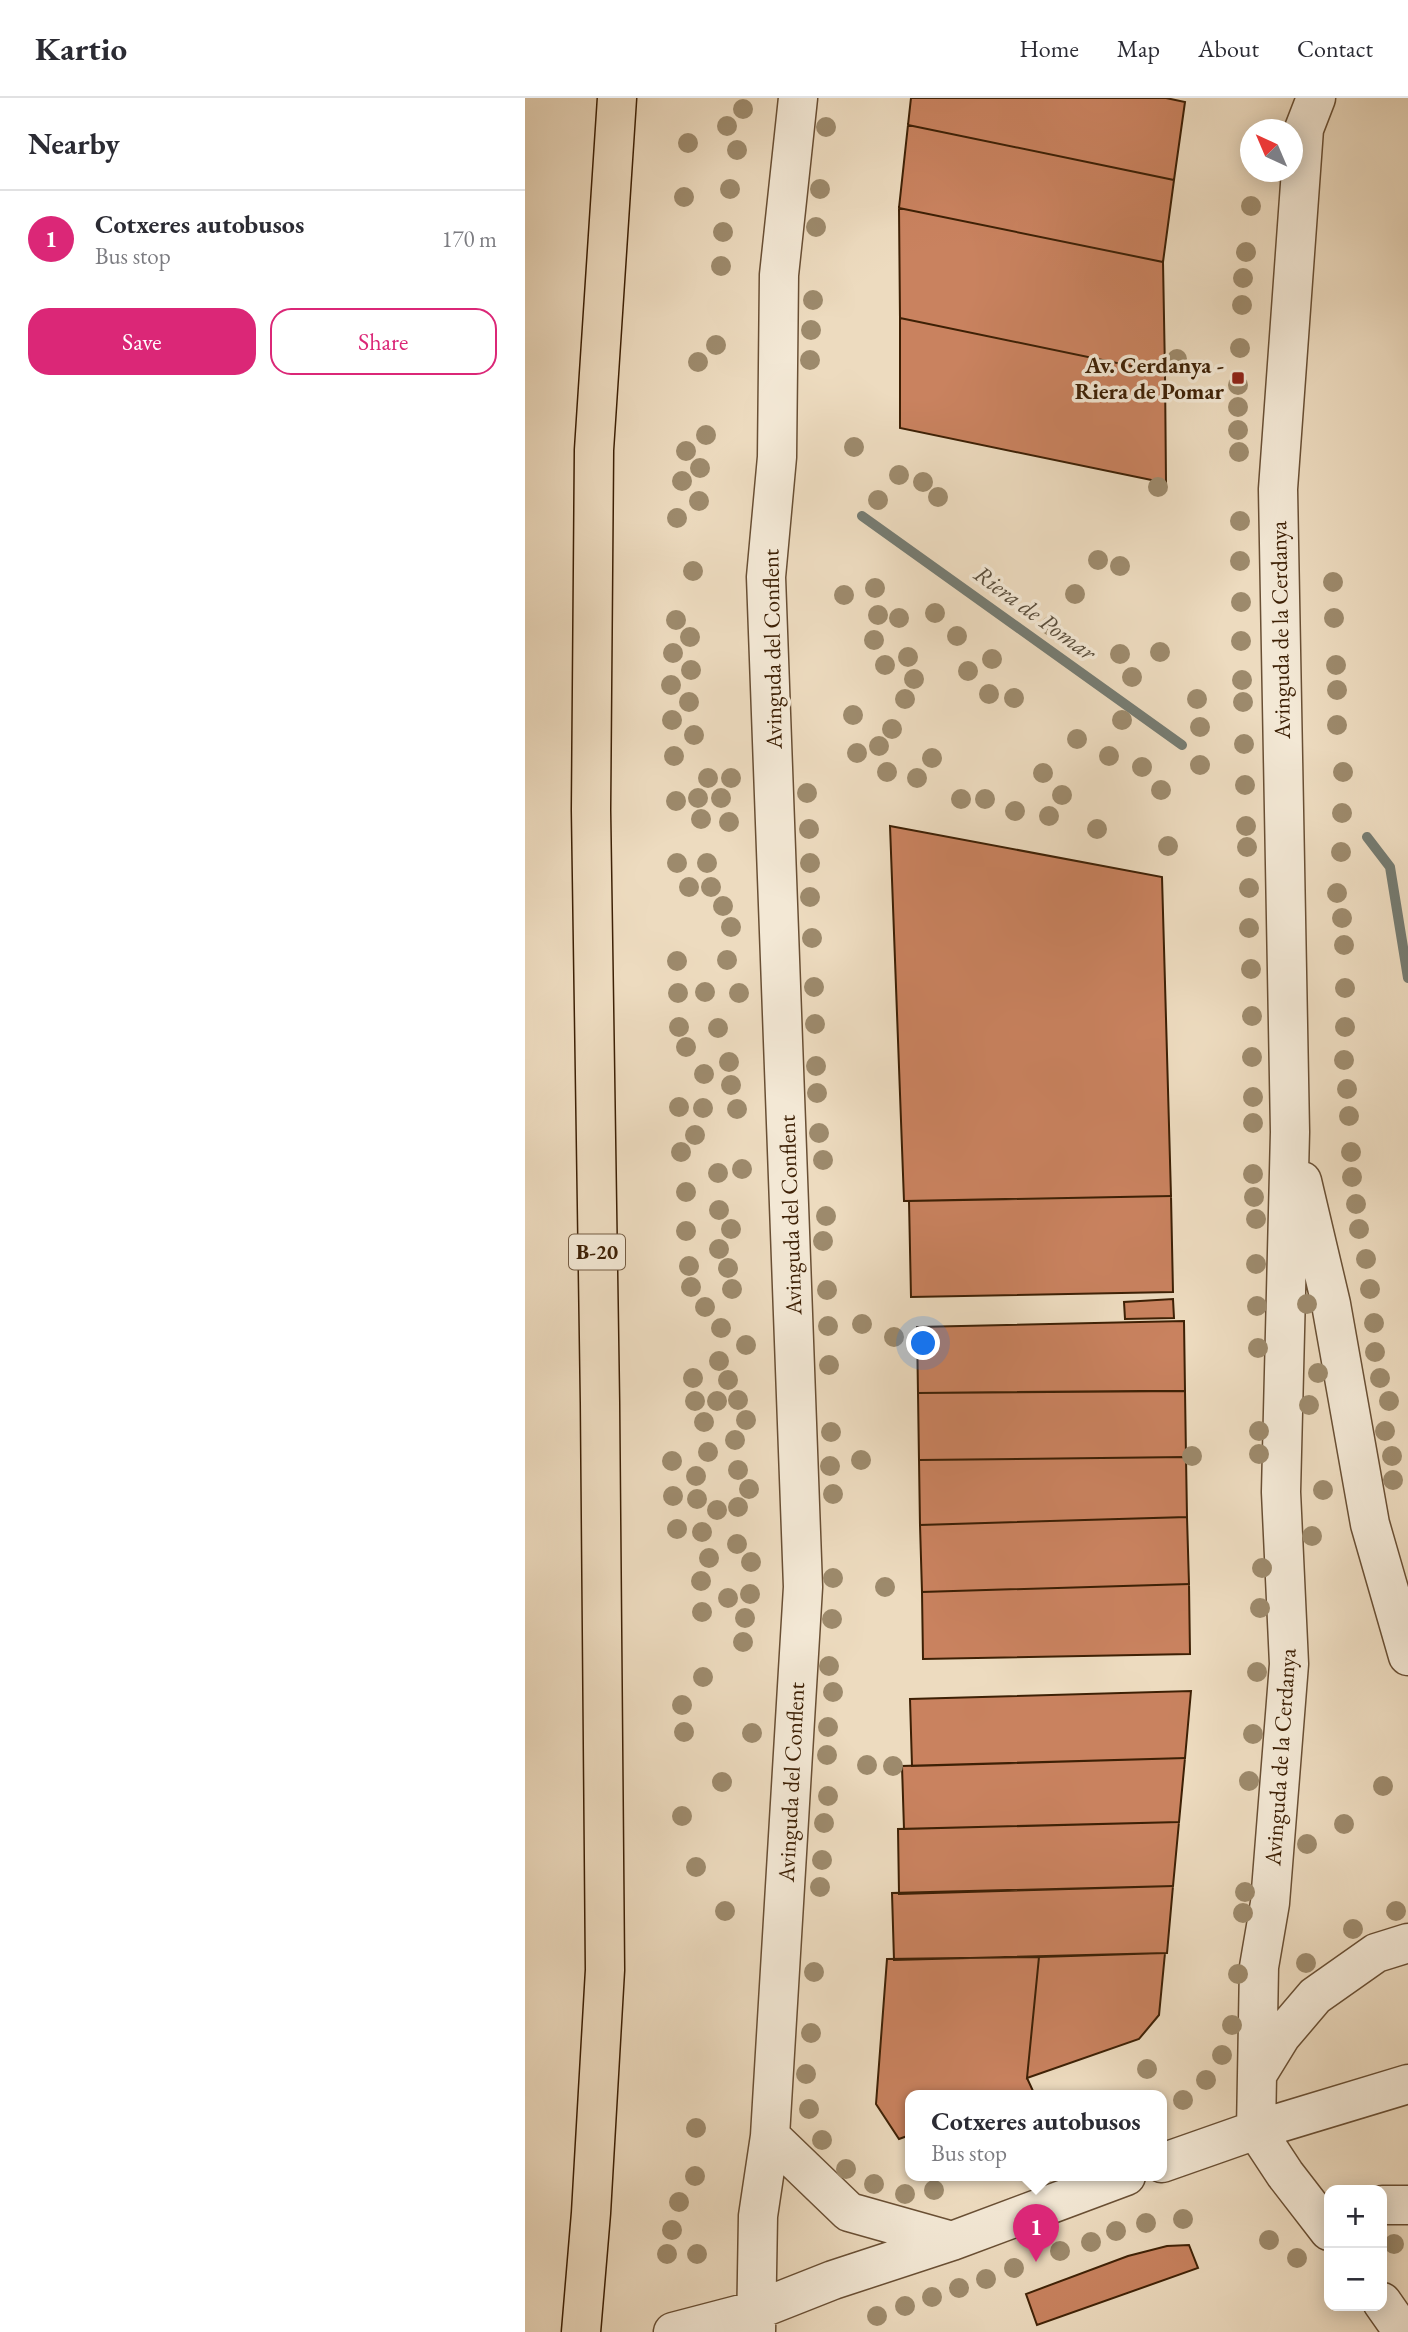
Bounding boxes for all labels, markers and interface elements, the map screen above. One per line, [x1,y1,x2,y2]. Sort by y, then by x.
text: Kartio [35,27,127,70]
text: Home [1019,33,1079,64]
text: Map [1117,33,1160,64]
text: About [1198,33,1259,64]
text: Contact [1297,33,1373,64]
north arrow [1240,119,1303,182]
text: Nearby [28,124,120,163]
text: Cotxeres autobusos [95,207,304,241]
text: 1 [45,224,57,254]
text: 170 m [441,224,497,254]
text: Bus stop [95,241,171,271]
button: Save [28,308,256,375]
button: Share [270,308,497,375]
place label: Av. Cerdanya - Riera de Pomar [1075,350,1224,406]
marker: Av. Cerdanya - Riera de Pomar [1230,370,1246,386]
street label: Avinguda de la Cerdanya [1263,520,1297,740]
street label: Avinguda del Conflent [755,548,789,750]
water label: Riera de Pomar [968,558,1104,668]
street label: Avinguda del Conflent [771,1114,809,1317]
road number: B-20 [569,1234,625,1270]
your location [906,1326,940,1360]
street label: Avinguda de la Cerdanya [1257,1646,1303,1868]
street label: Avinguda del Conflent [771,1680,811,1884]
popup [905,2090,1167,2181]
text: Cotxeres autobusos [931,2104,1141,2138]
text: Bus stop [931,2138,1007,2168]
map controls [1324,2185,1387,2311]
button: + [1324,2185,1387,2248]
pin: 1 [1013,2204,1059,2262]
button: − [1324,2248,1387,2311]

